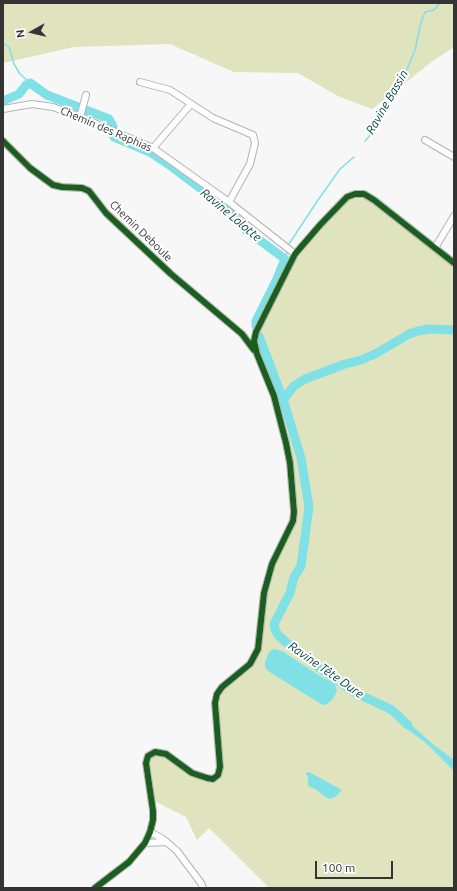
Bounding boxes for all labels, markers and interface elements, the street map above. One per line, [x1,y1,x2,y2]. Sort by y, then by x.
north arrow [12,12,52,52]
text: N [14,29,27,39]
water label: Ravine Bassin [363,67,411,137]
street label: Chemin des Raphias [58,104,154,154]
water label: Ravine Lolotte [198,185,264,245]
street label: Chemin Deboule [107,198,175,264]
water label: Ravine Tête Dure [286,639,366,701]
scale bar [317,853,395,879]
text: 100 m [322,861,355,874]

